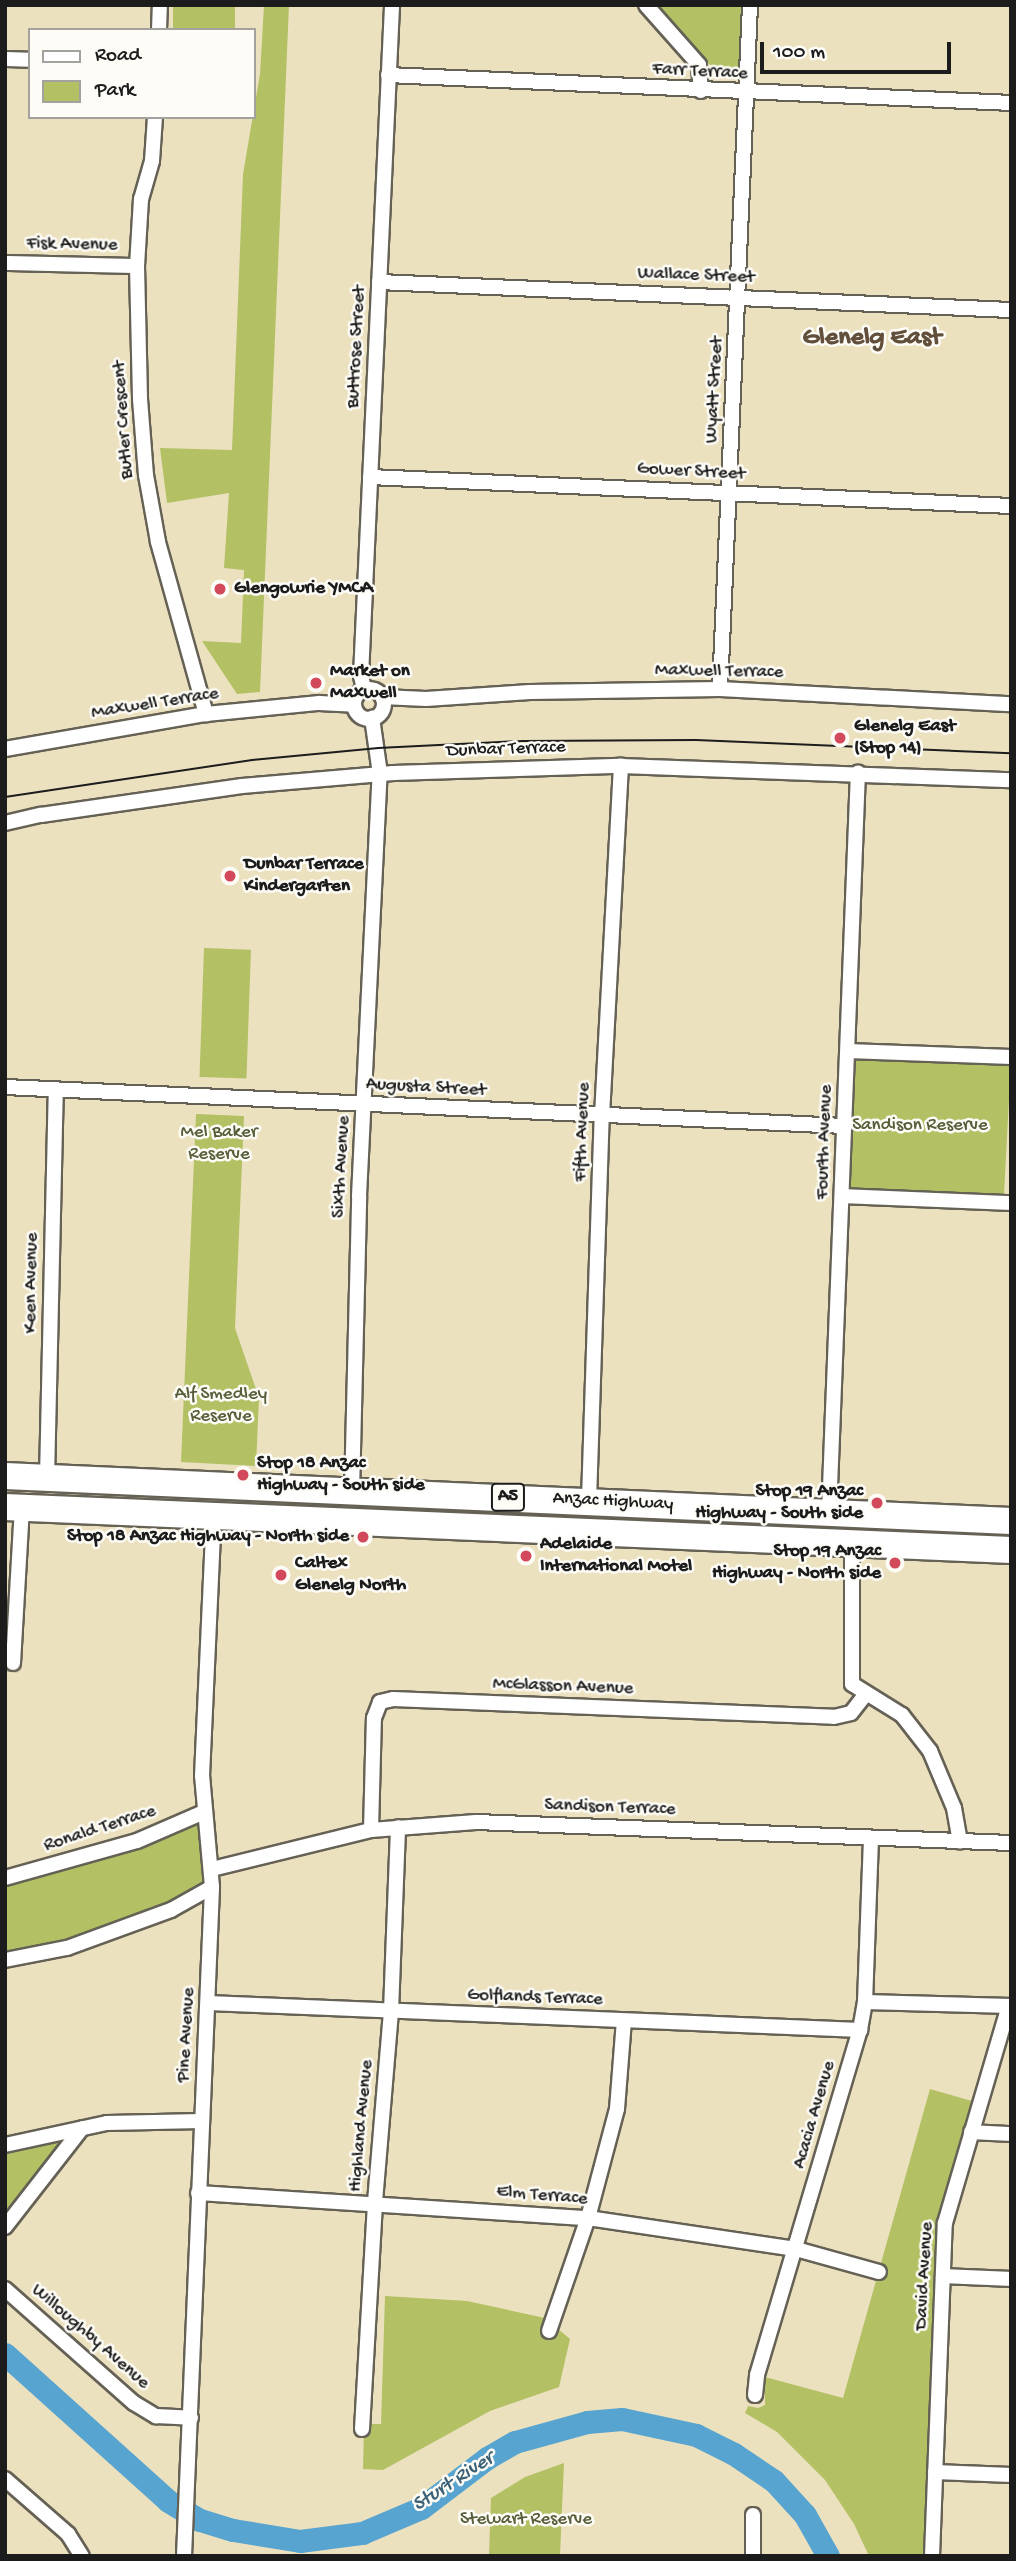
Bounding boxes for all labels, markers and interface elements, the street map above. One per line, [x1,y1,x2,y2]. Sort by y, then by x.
legend [28,28,256,119]
scale bar [764,28,955,72]
text: 100 m [773,41,825,66]
text: Road [95,44,141,69]
street label: Farr Terrace [652,58,748,86]
text: Park [95,79,135,104]
street label: Fisk Avenue [26,233,118,257]
street label: Wallace Street [637,263,755,289]
street label: Buttrose Street [342,285,372,409]
district label: Glenelg East [803,323,941,355]
street label: Wyatt Street [701,336,729,444]
street label: Butler Crescent [108,360,140,480]
street label: Gower Street [636,458,746,486]
place label: Glengowrie YMCA [234,578,373,600]
marker: Glengowrie YMCA [212,581,228,597]
street label: Maxwell Terrace [655,659,783,685]
place label: Market on Maxwell [330,661,410,705]
marker: Market on Maxwell [308,675,324,691]
street label: Maxwell Terrace [90,683,220,725]
place label: Glenelg East (Stop 14) [854,716,955,760]
marker: Glenelg East (Stop 14) [832,730,848,746]
street label: Dunbar Terrace [446,737,566,763]
place label: Dunbar Terrace Kindergarten [244,854,364,898]
marker: Dunbar Terrace Kindergarten [222,868,238,884]
street label: Augusta Street [365,1073,487,1103]
street label: Fifth Avenue [570,1082,596,1182]
street label: Fourth Avenue [812,1084,838,1200]
street label: Sixth Avenue [328,1115,356,1219]
park label: Sandison Reserve [852,1115,988,1137]
park label: Mel Baker Reserve [181,1122,257,1166]
street label: Keen Avenue [20,1232,44,1334]
park label: Alf Smedley Reserve [175,1384,267,1428]
place label: Stop 18 Anzac Highway - South side [257,1453,425,1497]
marker: Stop 18 Anzac Highway - South side [235,1467,251,1483]
place label: Stop 19 Anzac Highway - South side [695,1481,863,1525]
road number: A5 [490,1482,526,1512]
street label: Anzac Highway [552,1487,674,1517]
marker: Stop 19 Anzac Highway - South side [869,1495,885,1511]
place label: Stop 18 Anzac Highway - North side [67,1526,349,1548]
marker: Stop 18 Anzac Highway - North side [355,1529,371,1545]
place label: Adelaide International Motel [540,1534,692,1578]
place label: Stop 19 Anzac Highway - North side [712,1541,881,1585]
marker: Adelaide International Motel [518,1548,534,1564]
place label: Caltex Glenelg North [295,1553,406,1597]
marker: Stop 19 Anzac Highway - North side [887,1555,903,1571]
marker: Caltex Glenelg North [273,1567,289,1583]
street label: McGlasson Avenue [492,1673,634,1701]
street label: Sandison Terrace [544,1794,676,1822]
street label: Ronald Terrace [41,1800,159,1858]
street label: Golflands Terrace [467,1984,603,2012]
street label: Pine Avenue [173,1987,201,2083]
street label: Highland Avenue [345,2059,379,2193]
street label: Acacia Avenue [789,2059,841,2171]
street label: Elm Terrace [495,2181,589,2211]
street label: David Avenue [911,2221,939,2331]
street label: Willoughby Avenue [26,2279,154,2395]
water label: Sturt River [408,2447,500,2519]
park label: Stewart Reserve [460,2509,592,2531]

